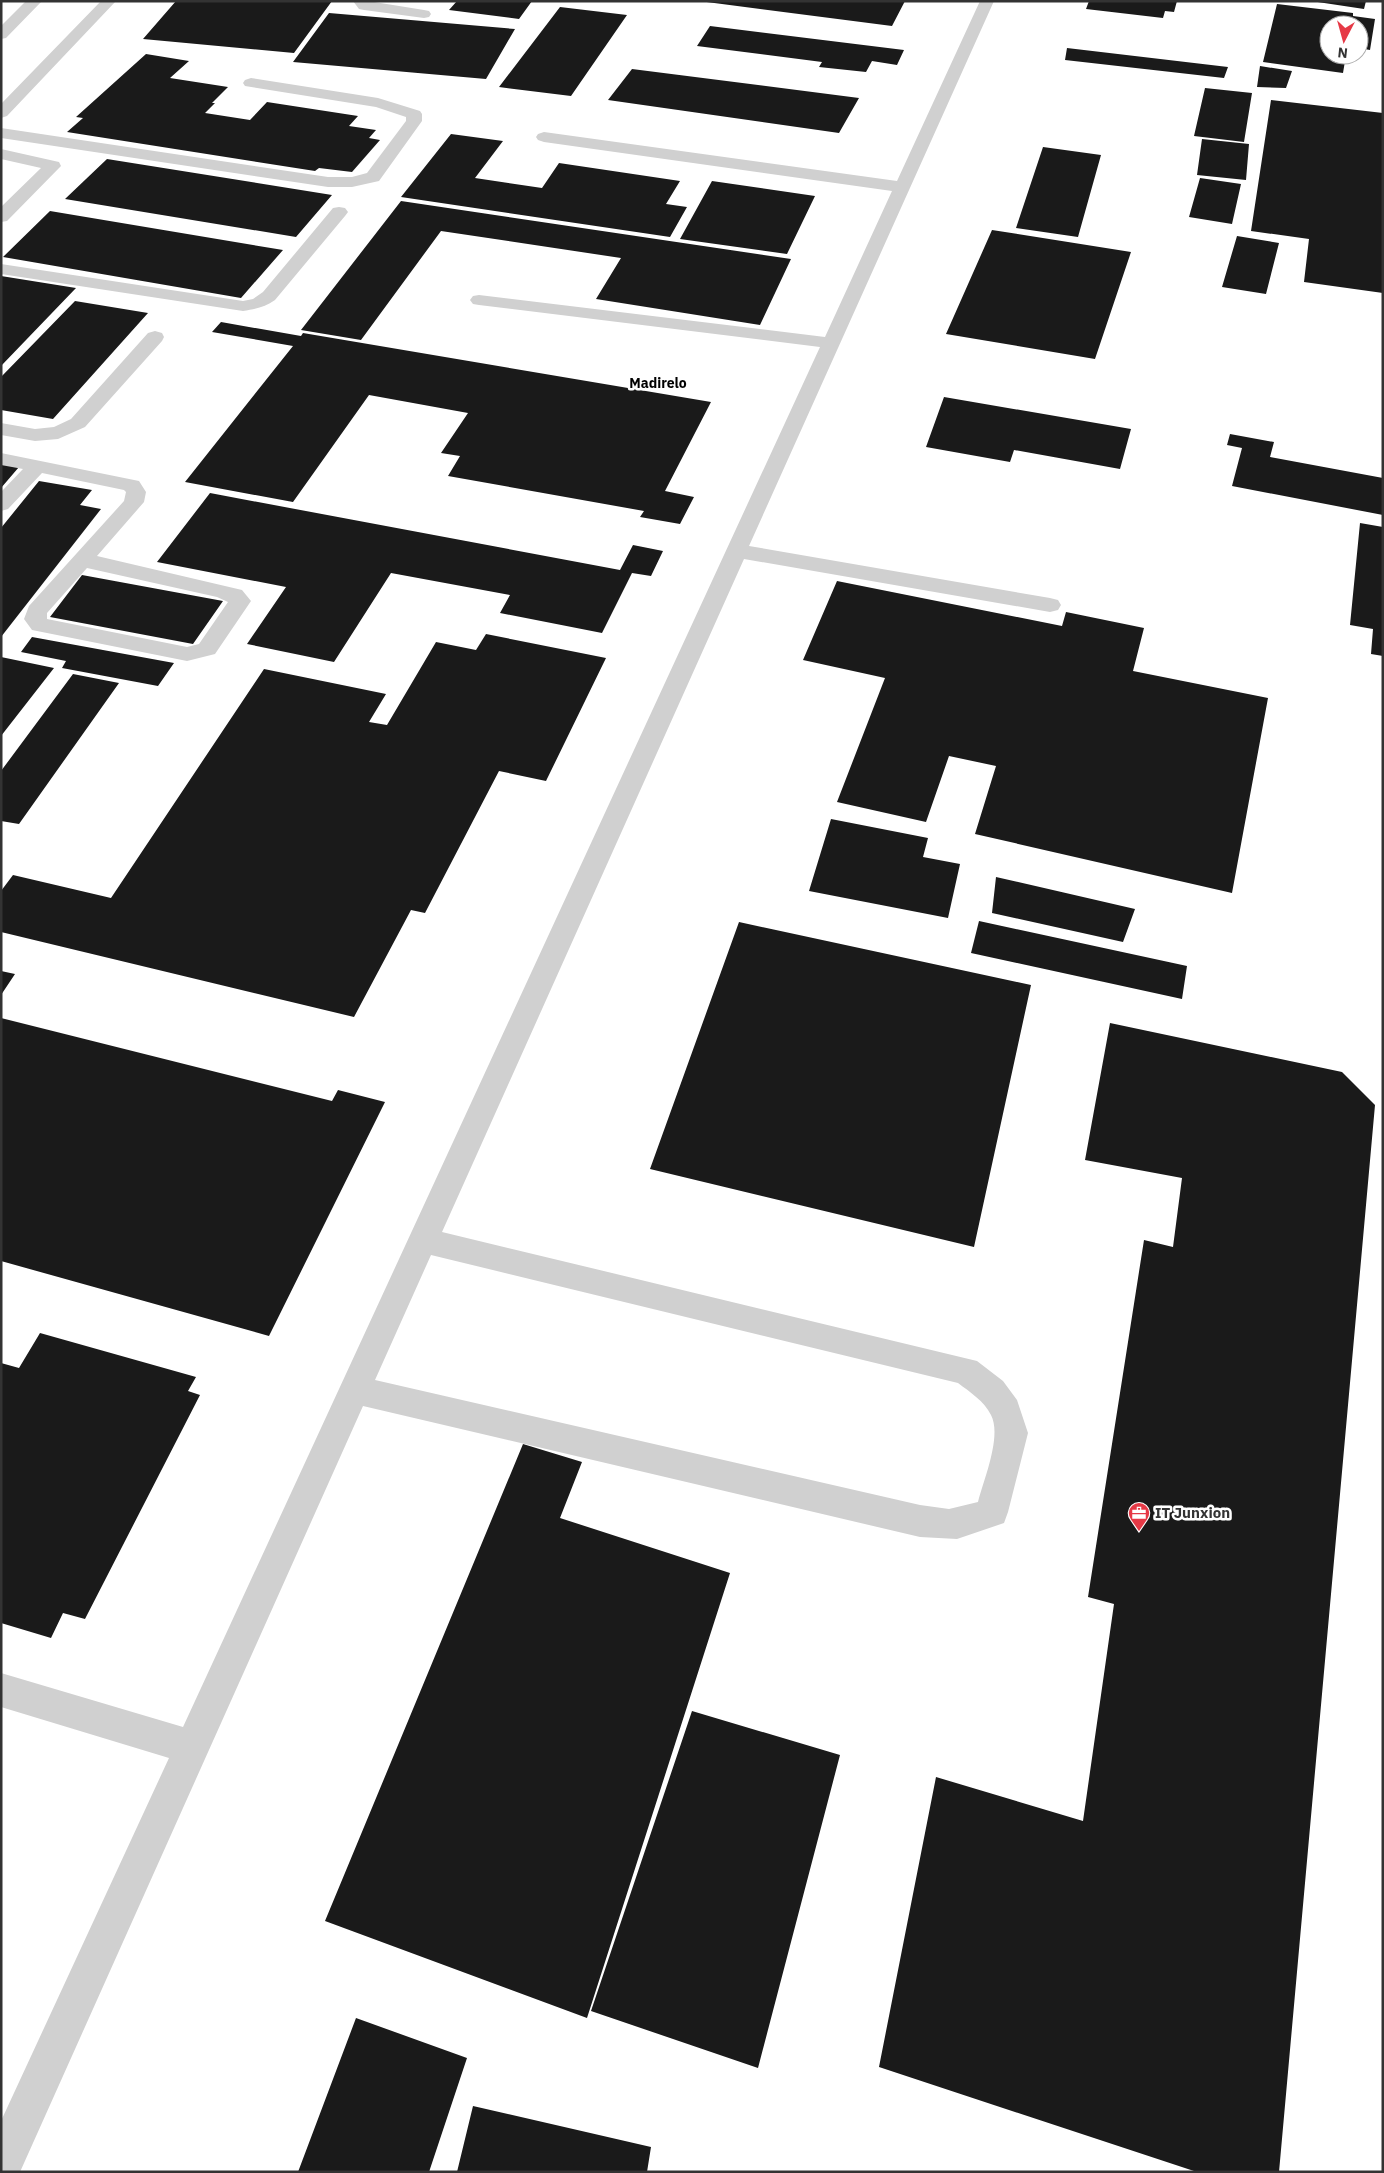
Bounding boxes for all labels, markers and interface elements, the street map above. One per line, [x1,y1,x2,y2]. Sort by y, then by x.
north arrow [1319,15,1369,65]
text: N [1337,43,1349,62]
district label: Madirelo [629,374,687,392]
office icon: IT Junxion [1127,1501,1151,1532]
place label: IT Junxion [1155,1503,1230,1522]

